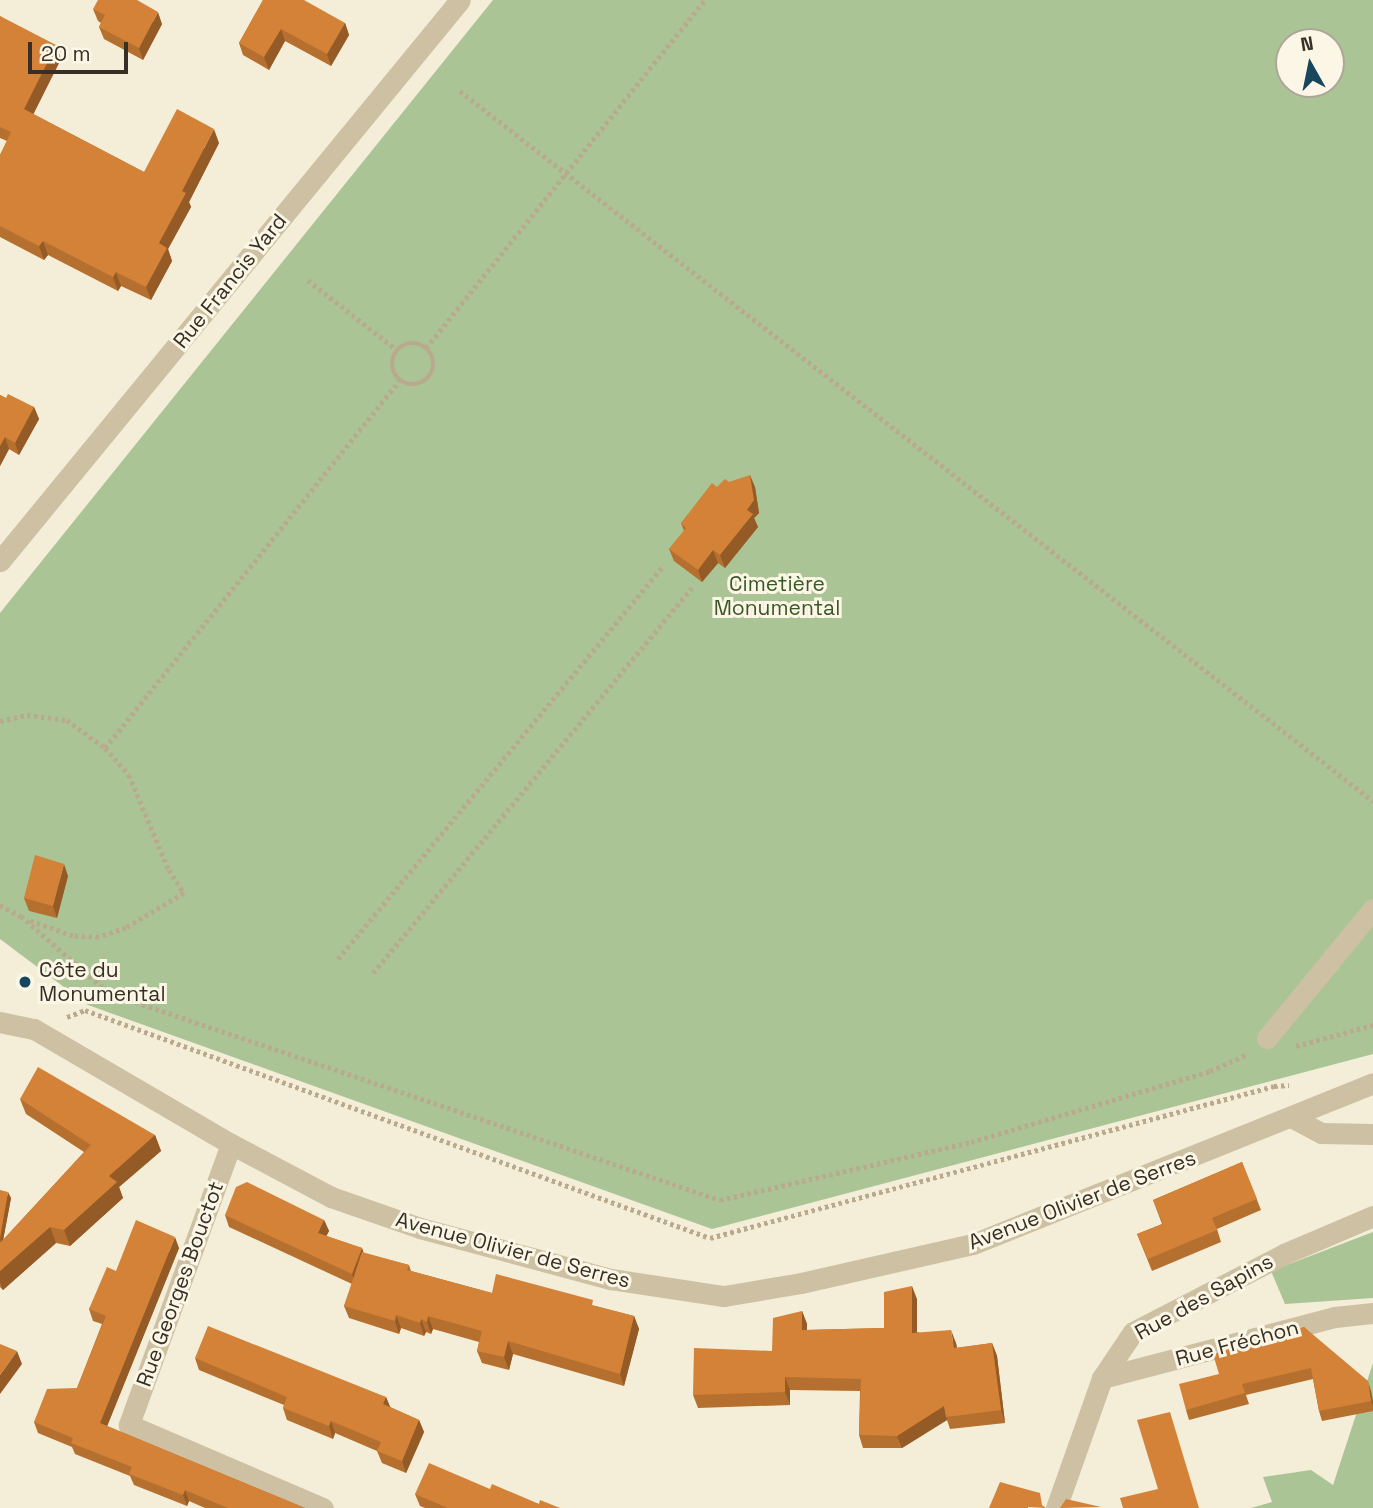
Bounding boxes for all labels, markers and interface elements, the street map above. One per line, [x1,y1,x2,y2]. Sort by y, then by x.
scale bar [32,28,131,72]
north arrow [1275,28,1345,98]
text: N [1299,30,1315,57]
text: 20 m [41,40,91,67]
street label: Rue Francis Yard [168,208,292,354]
park label: Cimetière Monumental [714,571,840,621]
place label: Côte du Monumental [39,957,166,1007]
marker: Côte du Monumental [17,974,33,990]
street label: Avenue Olivier de Serres [965,1145,1199,1255]
street label: Rue Georges Bouctot [131,1178,229,1390]
street label: Avenue Olivier de Serres [393,1207,633,1293]
street label: Rue des Sapins [1131,1249,1277,1345]
street label: Rue Fréchon [1173,1314,1301,1372]

